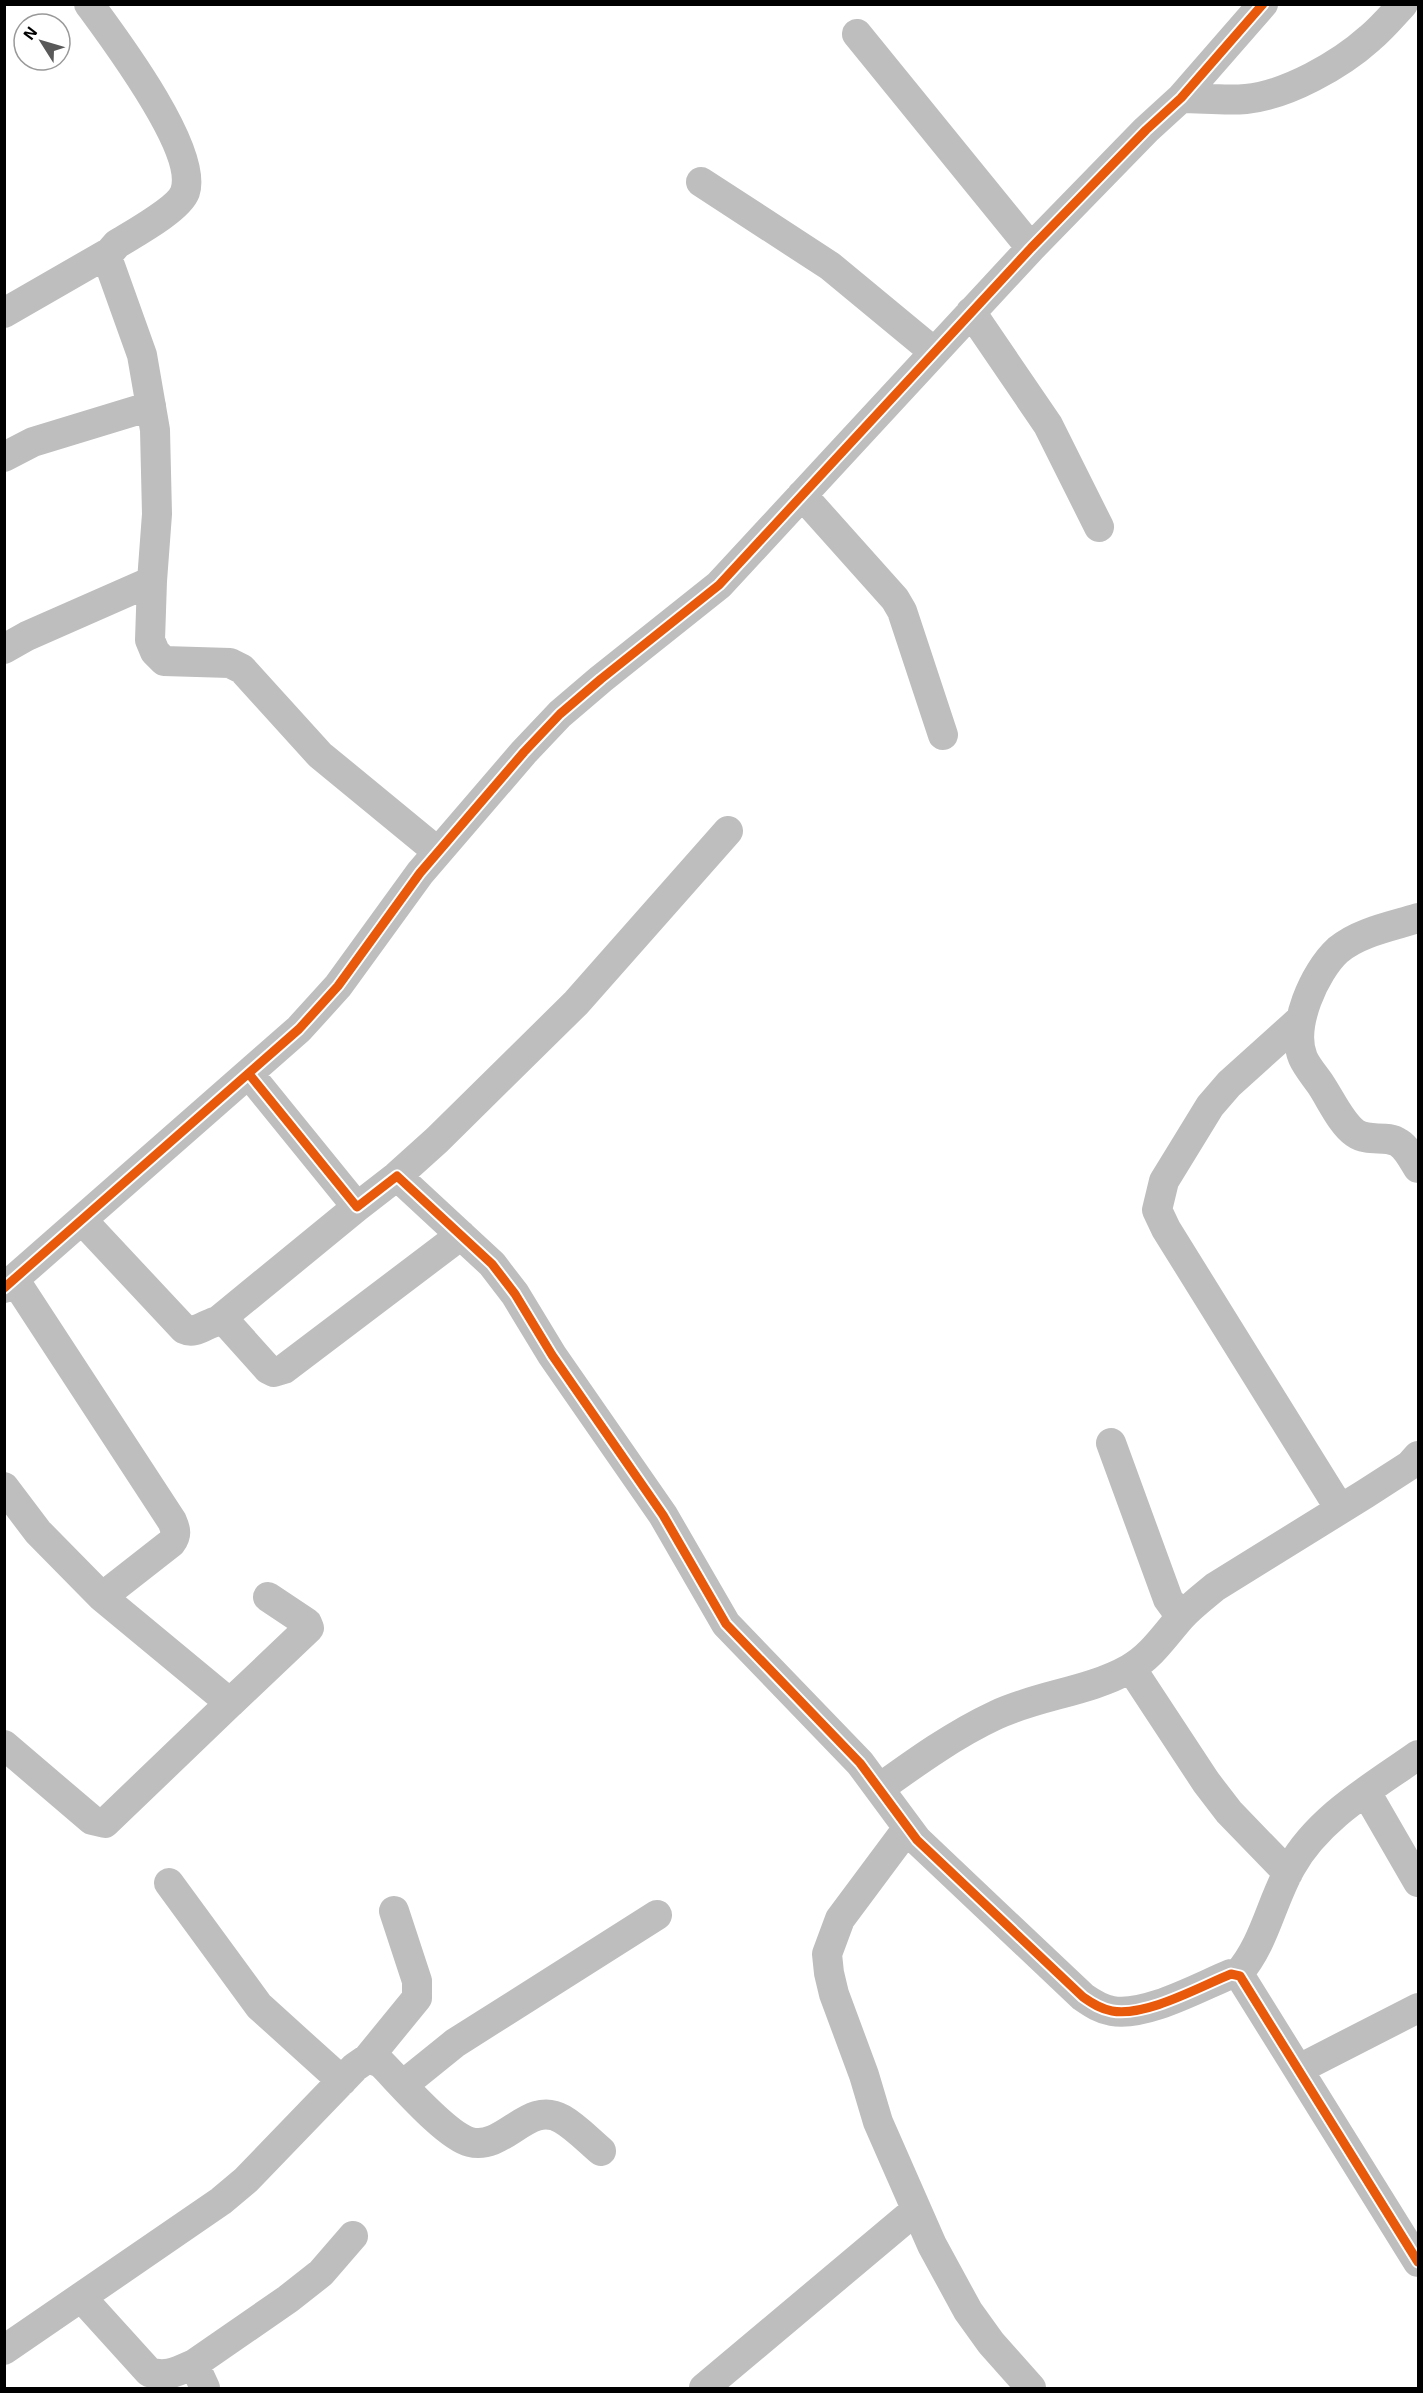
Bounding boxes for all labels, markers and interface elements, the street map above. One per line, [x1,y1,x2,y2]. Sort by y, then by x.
north arrow [12,12,72,72]
text: N [19,22,41,43]

